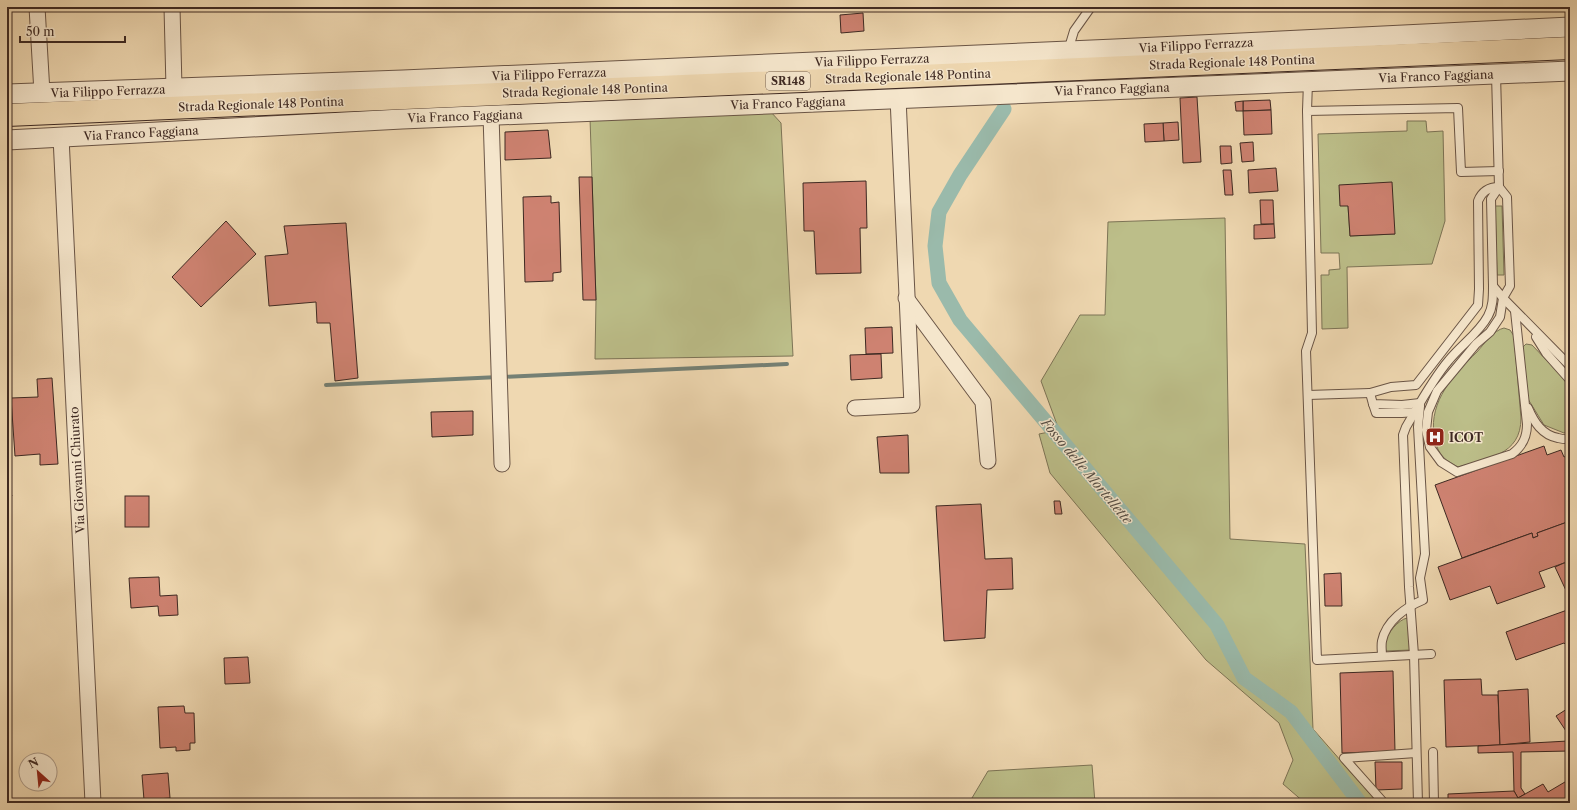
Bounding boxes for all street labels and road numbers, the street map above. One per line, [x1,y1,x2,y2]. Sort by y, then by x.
street label: Via Filippo Ferrazza [1137,34,1254,56]
street label: Via Filippo Ferrazza [813,50,930,70]
street label: Strada Regionale 148 Pontina [1149,52,1316,72]
street label: Via Filippo Ferrazza [490,64,607,84]
street label: Strada Regionale 148 Pontina [825,66,992,86]
street label: Via Franco Faggiana [1377,66,1495,86]
road number: SR148 [766,72,810,90]
street label: Via Franco Faggiana [1053,79,1171,99]
street label: Strada Regionale 148 Pontina [502,80,669,100]
street label: Via Filippo Ferrazza [49,81,166,101]
street label: Via Franco Faggiana [729,93,847,113]
street label: Strada Regionale 148 Pontina [178,94,345,114]
street label: Via Franco Faggiana [406,106,524,126]
street label: Via Franco Faggiana [82,122,200,144]
street label: Via Giovanni Chiurato [66,406,88,535]

